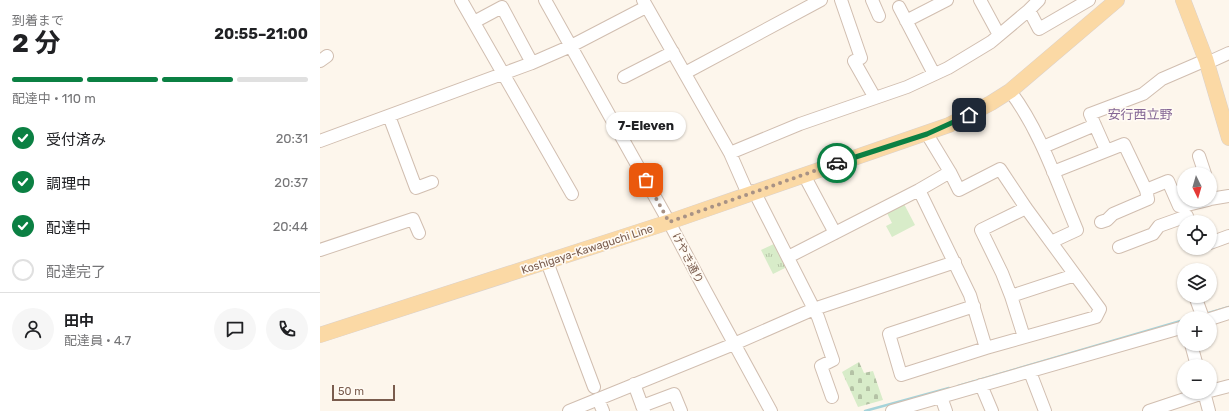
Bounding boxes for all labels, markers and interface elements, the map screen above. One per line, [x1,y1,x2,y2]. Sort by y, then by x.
text: 到着まで [12,13,64,28]
text: 20:55–21:00 [214,25,308,43]
text: 2 分 [12,28,60,59]
text: 配達中 · 110 m [12,91,96,106]
pin [952,98,986,132]
icon: home [958,104,980,126]
district label: 安行西立野 [1107,107,1173,122]
callout: 7-Eleven [606,112,686,140]
text: 7-Eleven [618,118,674,133]
icon: check [12,127,34,149]
text: 受付済み [46,131,106,149]
text: 20:31 [276,131,308,146]
courier [817,143,857,183]
icon: car [826,152,848,174]
pin [629,163,663,197]
north arrow [1177,167,1217,207]
map controls [1177,167,1217,399]
icon: bag [635,169,657,191]
icon: check [12,171,34,193]
text: 調理中 [46,175,91,193]
text: 20:37 [274,175,308,190]
icon: check [12,215,34,237]
button: locate [1177,215,1217,255]
text: 配達中 [46,219,91,237]
text: 20:44 [273,219,308,234]
street label: Koshigaya-Kawaguchi Line [520,222,655,277]
street label: けやき通り [669,231,706,286]
text: 配達完了 [46,263,106,281]
button: layers [1177,263,1217,303]
button: person [12,308,54,350]
button: chat [214,308,256,350]
button: phone [266,308,308,350]
button: + [1177,311,1217,351]
text: 田中 [64,312,94,330]
text: 配達員 · 4.7 [64,333,131,348]
button: − [1177,359,1217,399]
scale bar [332,383,395,402]
text: 50 m [338,385,364,398]

